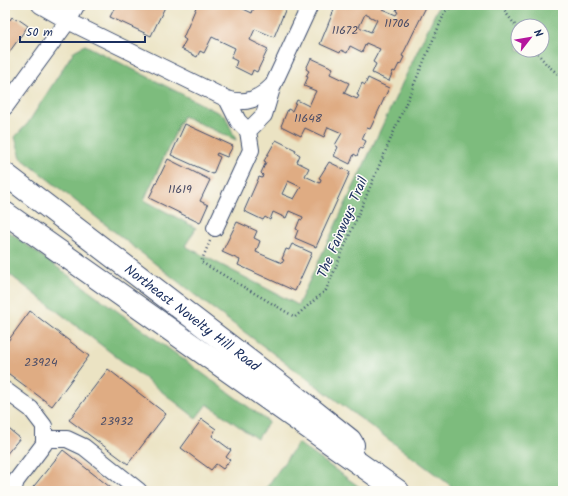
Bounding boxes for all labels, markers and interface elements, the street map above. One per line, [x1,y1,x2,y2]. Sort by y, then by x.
house number: 11706 [384,14,410,33]
scale bar [20,18,145,44]
north arrow [510,18,550,58]
house number: 11672 [332,21,358,40]
text: 50 m [26,23,53,42]
text: N [528,26,547,41]
house number: 11648 [294,109,323,128]
street label: The Fairways Trail [312,173,374,282]
house number: 11619 [168,180,192,199]
street label: Northeast Novelty Hill Road [119,259,265,378]
house number: 23924 [24,353,58,372]
house number: 23932 [100,412,134,431]

